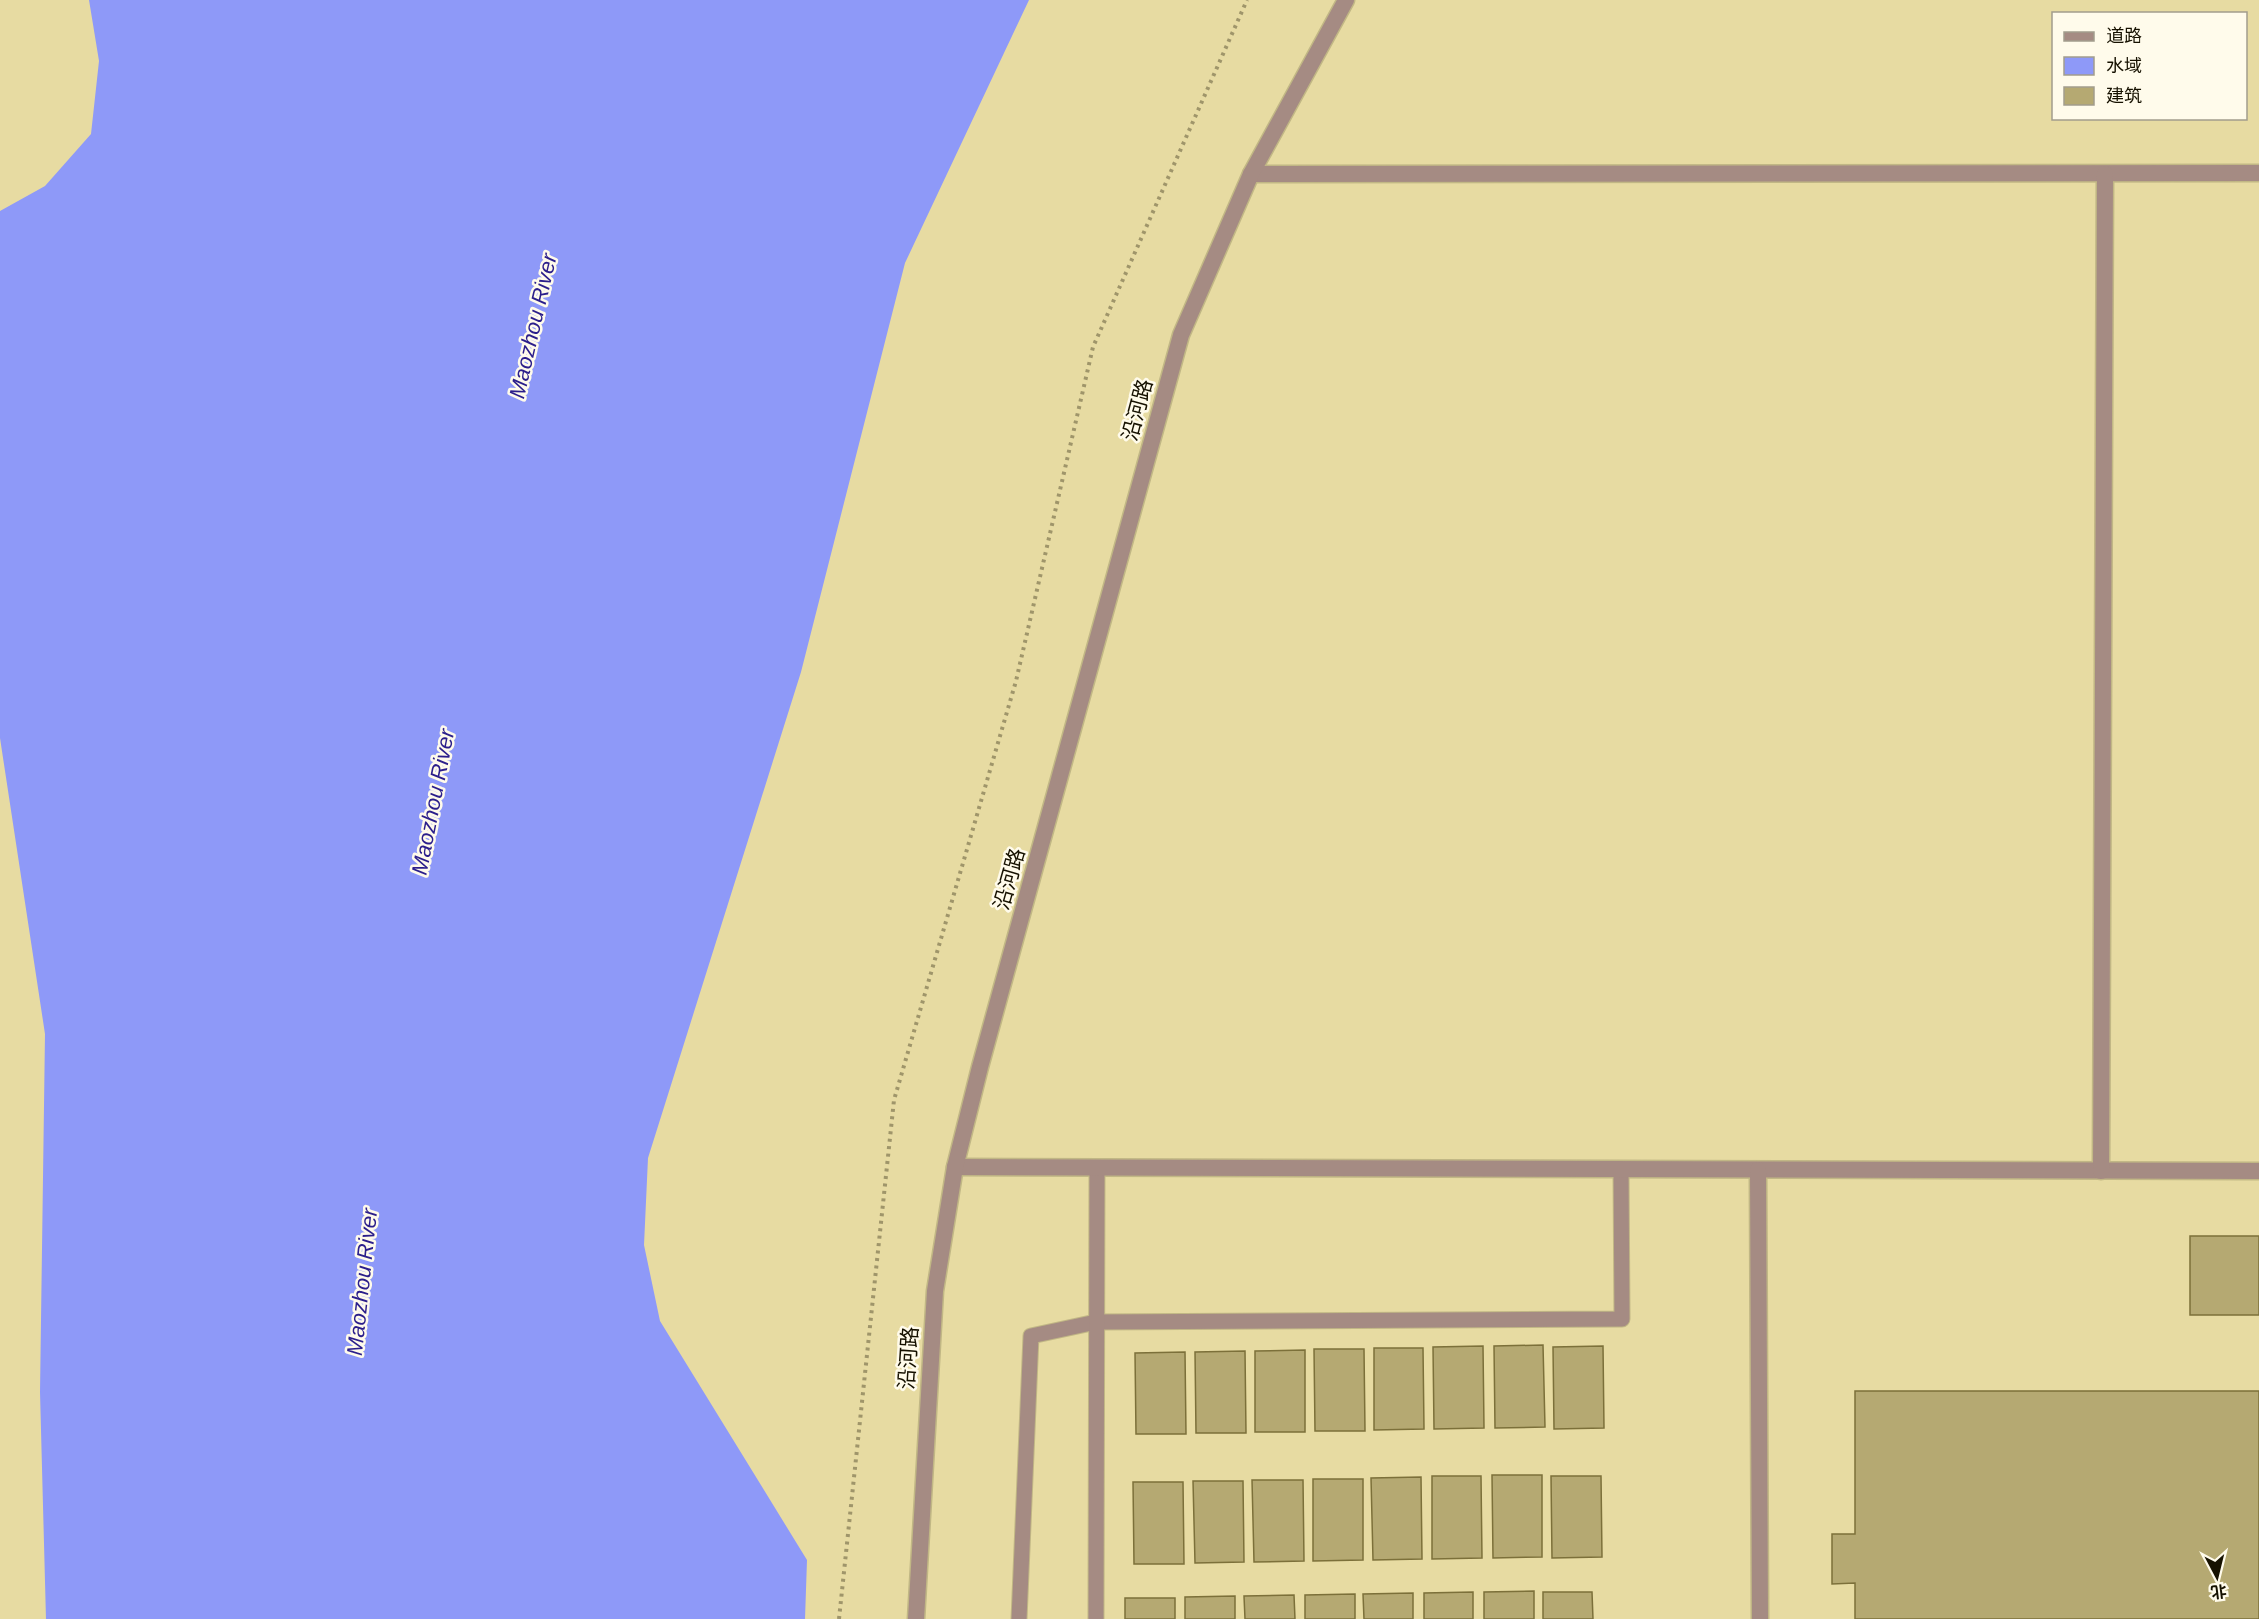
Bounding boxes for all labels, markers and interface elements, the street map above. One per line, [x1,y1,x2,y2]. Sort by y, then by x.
legend [2052,12,2247,120]
text: 道路 [2106,26,2142,46]
text: 水域 [2106,56,2142,76]
text: 建筑 [2106,86,2142,106]
water label: Maozhou River [504,249,562,401]
street label: 沿河路 [1118,377,1156,443]
water label: Maozhou River [407,725,460,877]
street label: 沿河路 [989,846,1029,912]
water label: Maozhou River [342,1205,382,1357]
street label: 沿河路 [894,1326,922,1390]
north arrow [2187,1547,2247,1607]
text: 北 [2210,1582,2228,1601]

